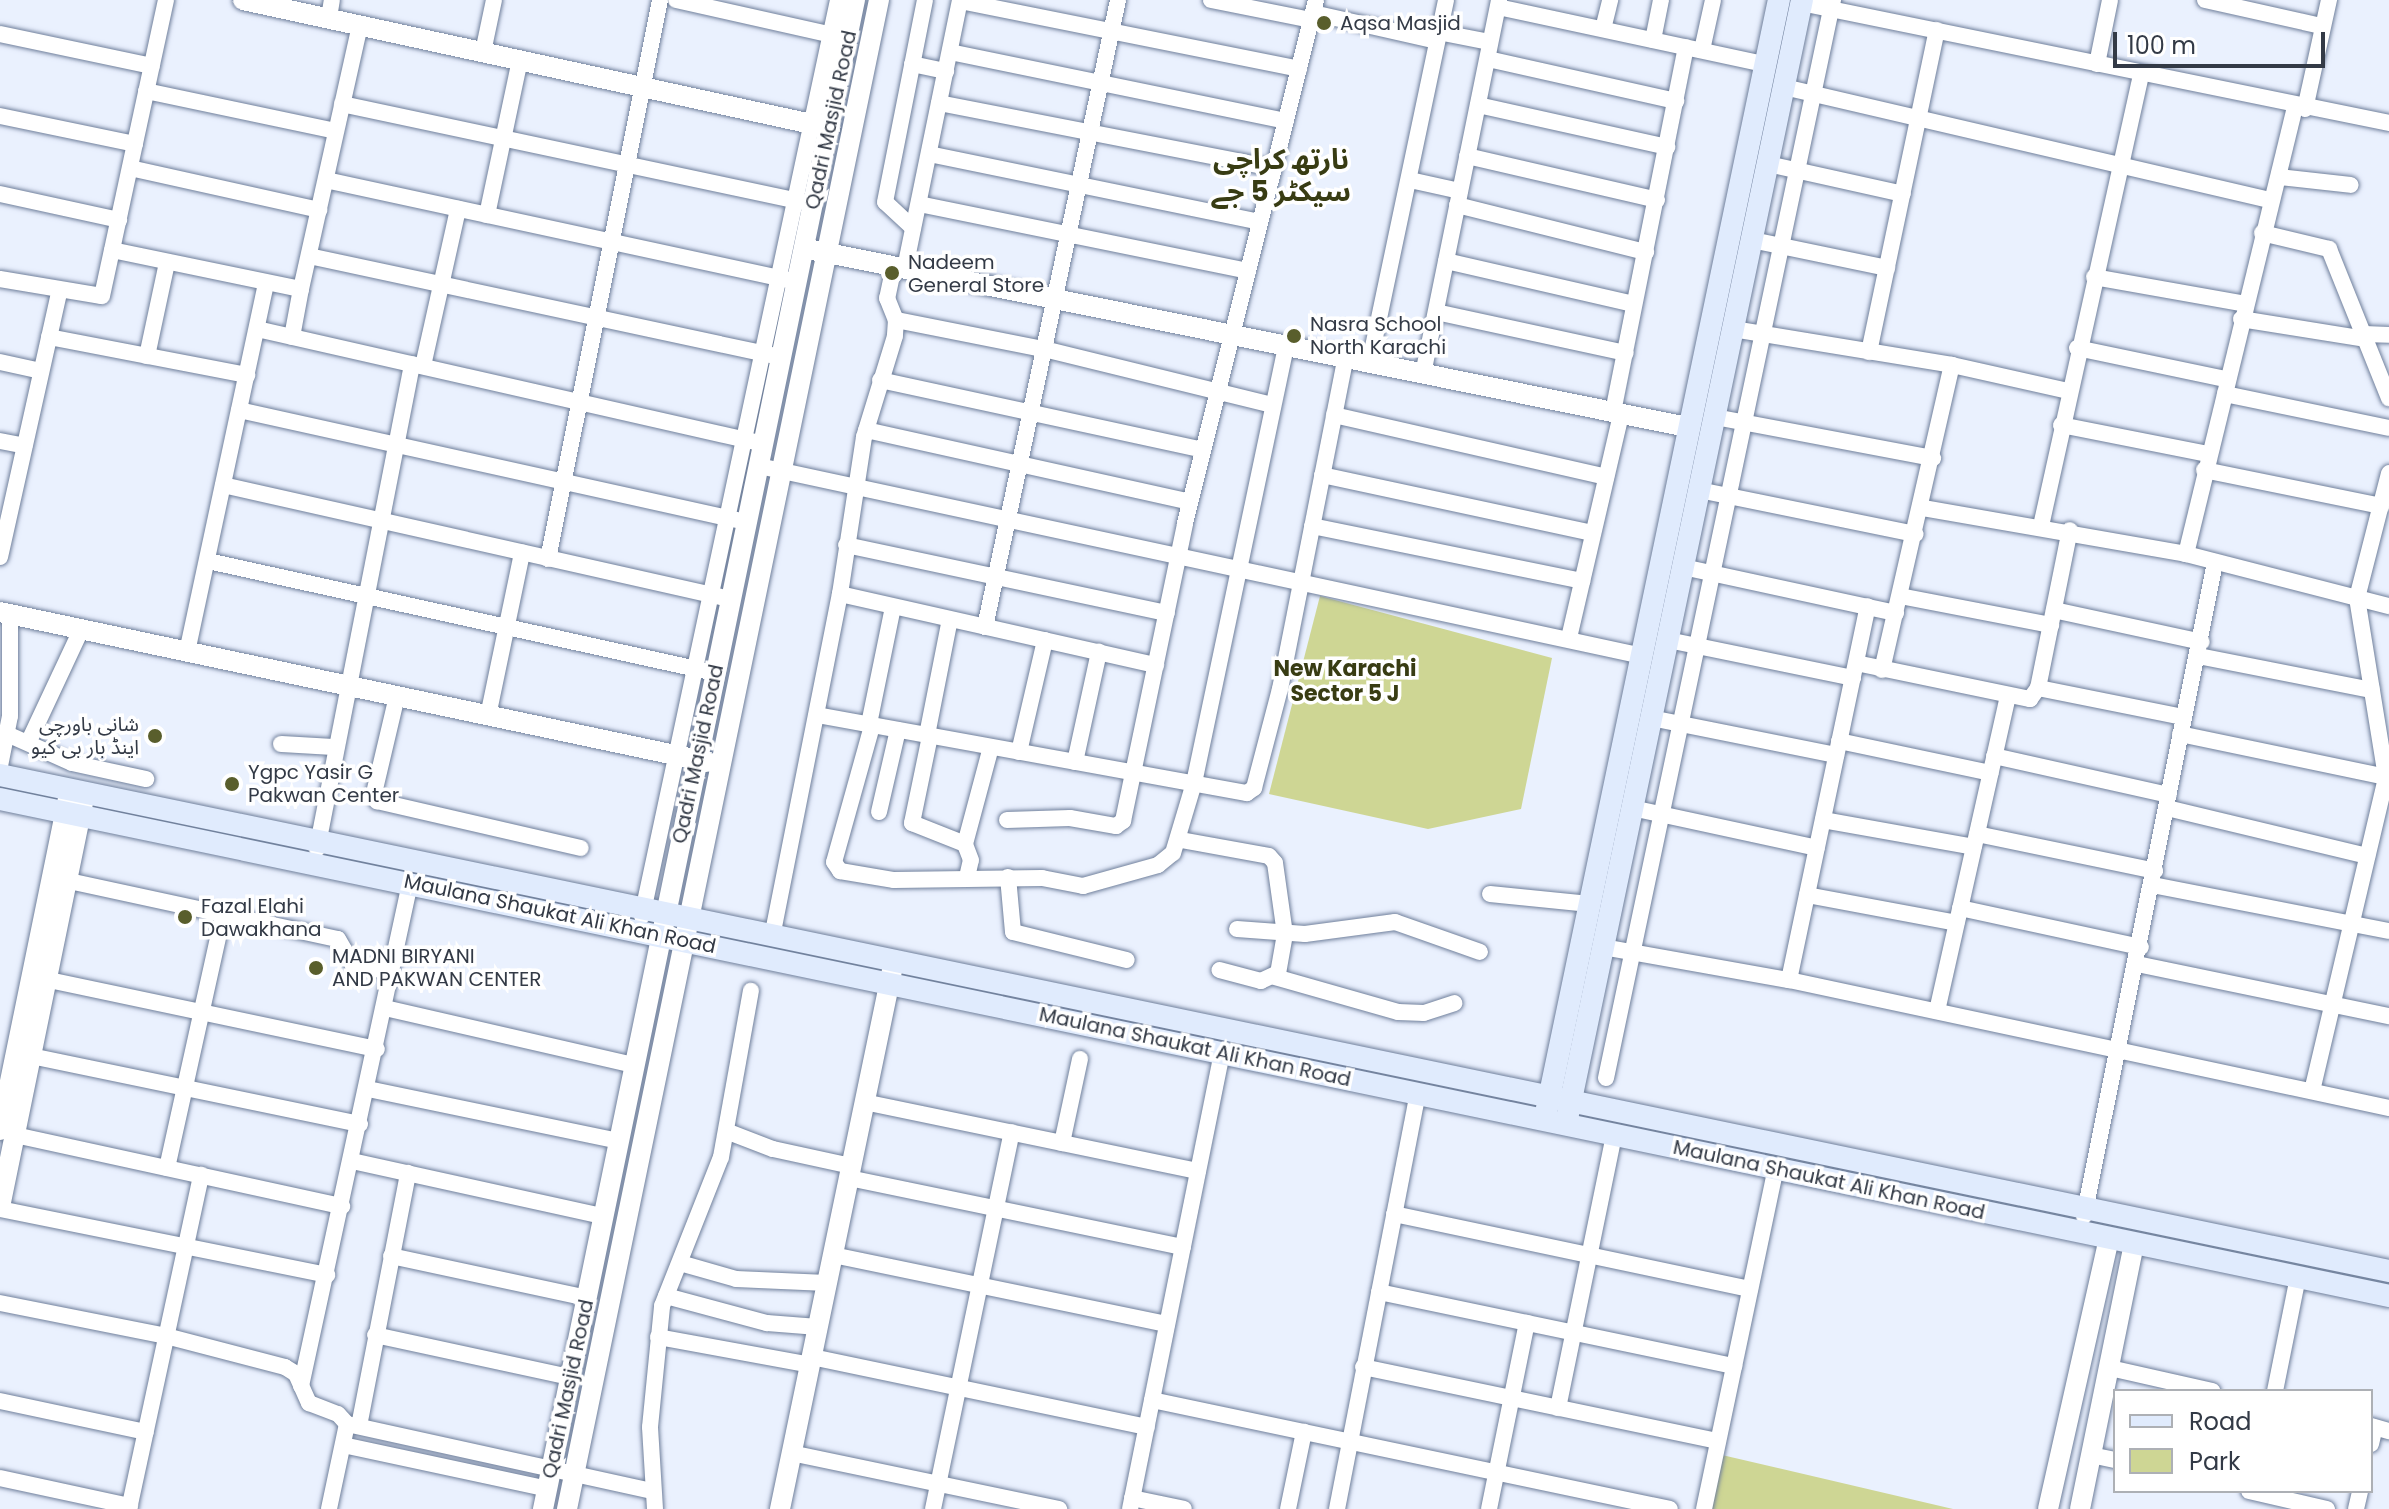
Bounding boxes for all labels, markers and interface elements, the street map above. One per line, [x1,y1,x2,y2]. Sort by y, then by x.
place label: Aqsa Masjid [1340,11,1461,35]
marker: Aqsa Masjid [1315,14,1333,32]
scale bar [2117,16,2329,66]
street label: Qadri Masjid Road [800,28,862,212]
text: 100 m [2127,29,2196,62]
district label: نارتھ کراچی سیکٹر 5 جے [1211,143,1351,209]
place label: Nadeem General Store [908,250,1044,297]
marker: Nadeem General Store [883,264,901,282]
place label: Nasra School North Karachi [1310,312,1446,359]
marker: Nasra School North Karachi [1285,327,1303,345]
district label: New Karachi Sector 5 J [1273,655,1417,706]
street label: Qadri Masjid Road [667,662,729,846]
place label: شانی باورچی اینڈ بار بی کیو [31,712,139,759]
marker: شانی باورچی اینڈ بار بی کیو [146,727,164,745]
place label: Ygpc Yasir G Pakwan Center [248,760,399,807]
marker: Ygpc Yasir G Pakwan Center [223,775,241,793]
street label: Maulana Shaukat Ali Khan Road [402,869,718,959]
place label: Fazal Elahi Dawakhana [201,894,322,941]
marker: Fazal Elahi Dawakhana [176,908,194,926]
place label: MADNI BIRYANI AND PAKWAN CENTER [332,944,541,991]
marker: MADNI BIRYANI AND PAKWAN CENTER [307,959,325,977]
street label: Maulana Shaukat Ali Khan Road [1037,1002,1353,1092]
street label: Maulana Shaukat Ali Khan Road [1671,1135,1987,1225]
street label: Qadri Masjid Road [537,1297,599,1481]
legend [2113,1389,2373,1493]
text: Road [2189,1405,2251,1438]
text: Park [2189,1445,2240,1478]

